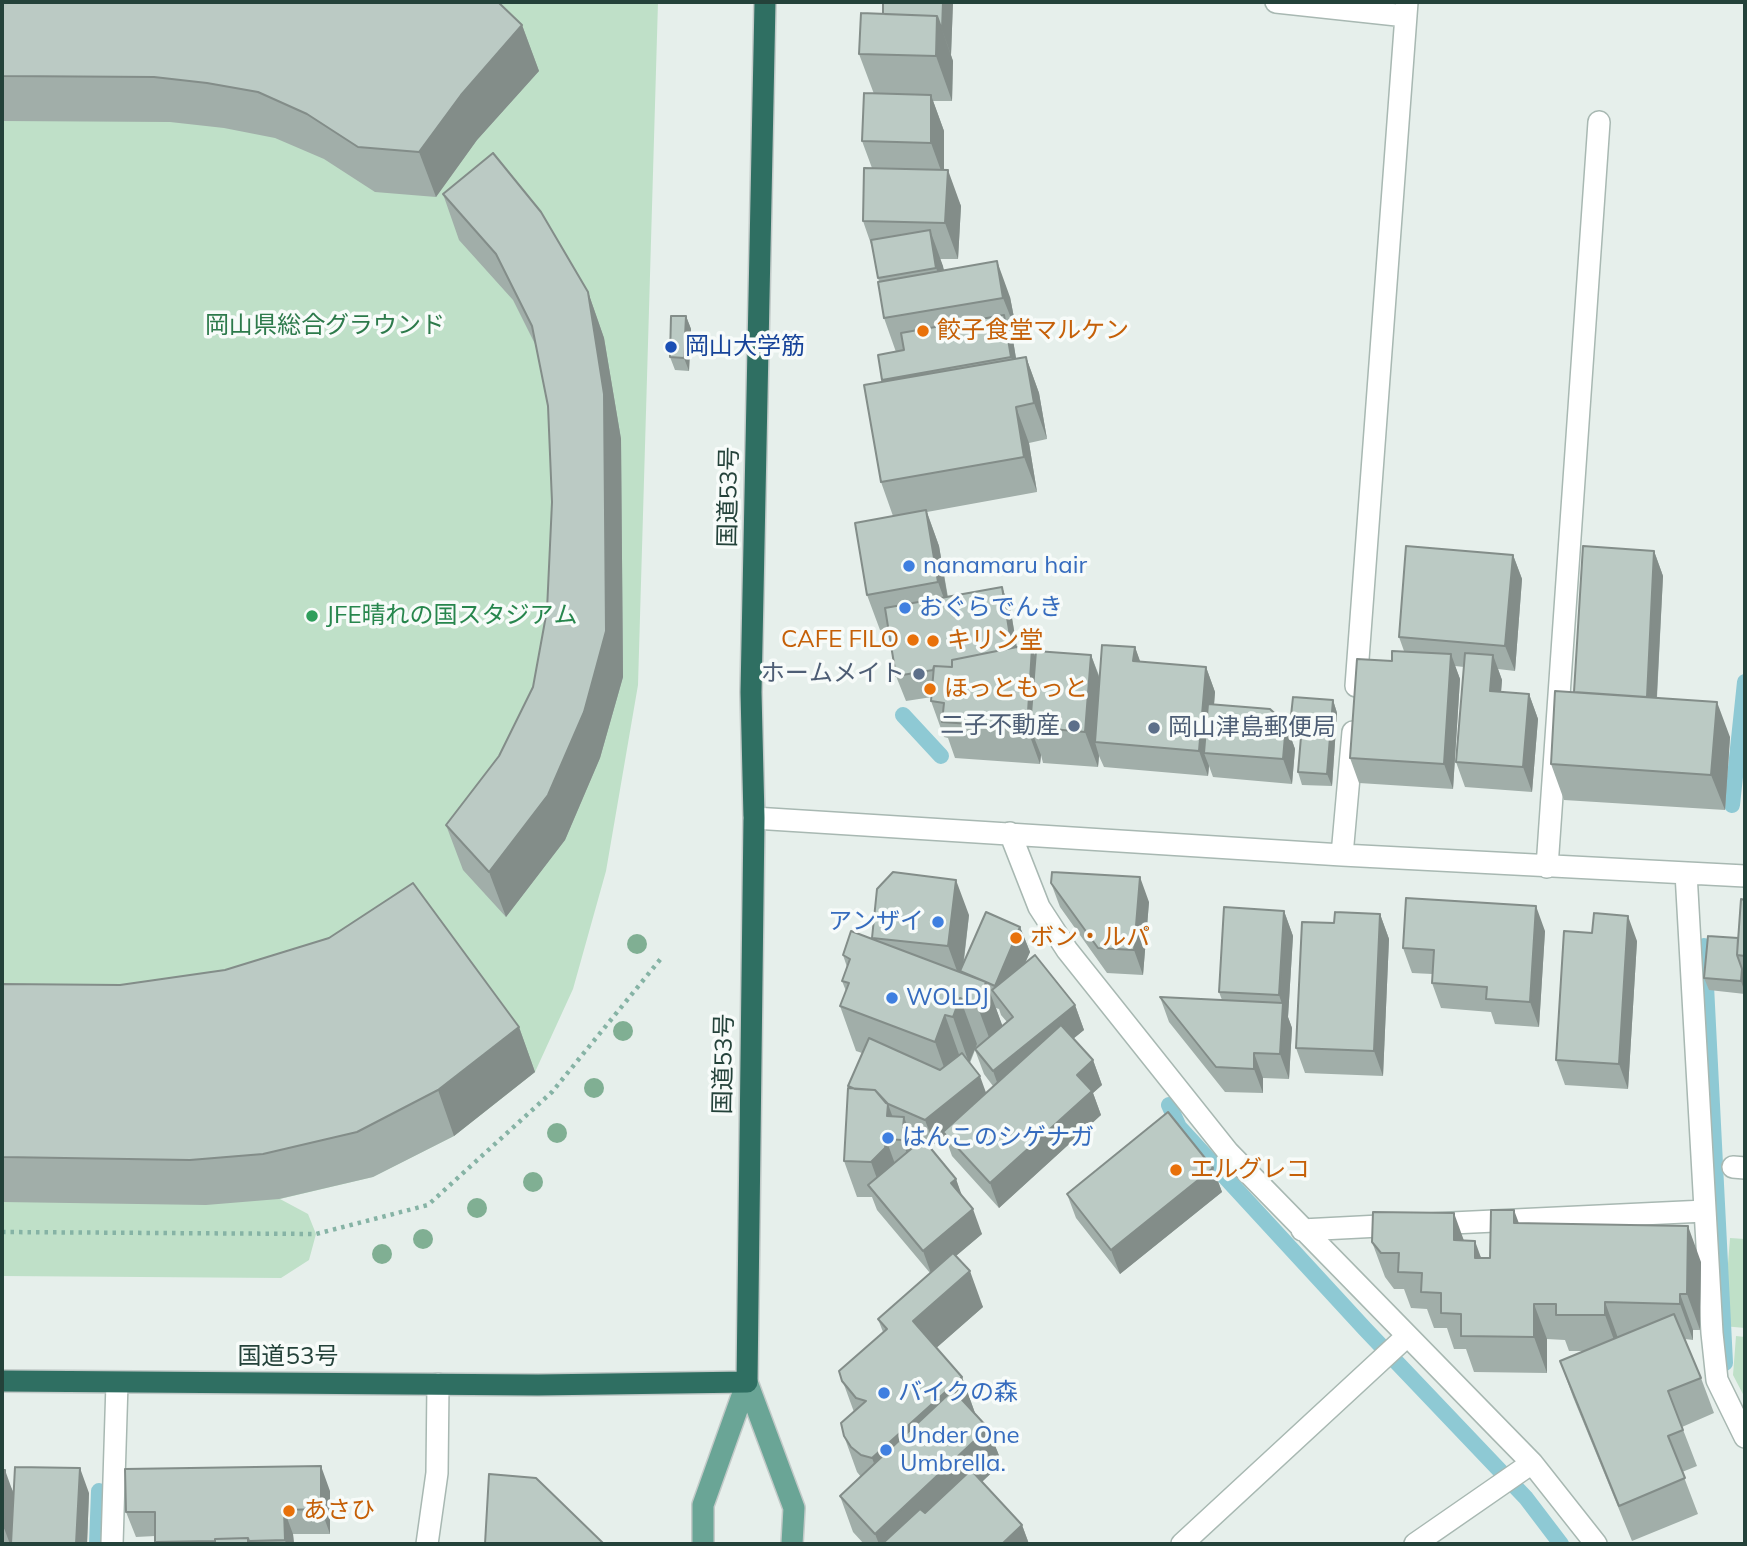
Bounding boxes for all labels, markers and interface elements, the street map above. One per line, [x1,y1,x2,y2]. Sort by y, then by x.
park label: 岡山県総合グラウンド [205,312,445,340]
place label: 餃子食堂マルケン [937,317,1129,345]
marker: 餃子食堂マルケン [915,323,931,339]
place label: 岡山大学筋 [685,333,805,361]
marker: 岡山大学筋 [663,339,679,355]
street label: 国道53号 [714,446,744,548]
place label: nanamaru hair [923,552,1087,580]
marker: nanamaru hair [901,558,917,574]
place label: おぐらでんき [919,594,1063,622]
marker: おぐらでんき [897,600,913,616]
place label: JFE晴れの国スタジアム [326,602,577,630]
marker: JFE晴れの国スタジアム [304,608,320,624]
place label: CAFE FILO [781,626,899,654]
place label: キリン堂 [947,627,1043,655]
marker: CAFE FILO [905,632,921,648]
marker: キリン堂 [925,633,941,649]
place label: ホームメイト [761,660,905,688]
marker: ホームメイト [911,666,927,682]
place label: ほっともっと [944,675,1088,703]
marker: ほっともっと [922,681,938,697]
place label: 二子不動産 [940,712,1060,740]
place label: 岡山津島郵便局 [1168,714,1336,742]
marker: 二子不動産 [1066,718,1082,734]
marker: 岡山津島郵便局 [1146,720,1162,736]
place label: アンザイ [828,908,924,936]
marker: アンザイ [930,914,946,930]
place label: ボン・ルパ [1030,924,1150,952]
marker: ボン・ルパ [1008,930,1024,946]
place label: WOLDJ [906,984,989,1012]
marker: WOLDJ [884,990,900,1006]
street label: 国道53号 [709,1013,739,1115]
place label: はんこのシゲナガ [902,1124,1094,1152]
marker: はんこのシゲナガ [880,1130,896,1146]
place label: エルグレコ [1190,1156,1310,1184]
marker: エルグレコ [1168,1162,1184,1178]
street label: 国道53号 [238,1343,338,1371]
place label: バイクの森 [898,1379,1018,1407]
marker: バイクの森 [876,1385,892,1401]
place label: Under One Umbrella. [900,1422,1020,1478]
marker: Under One Umbrella. [878,1442,894,1458]
place label: あさひ [303,1497,375,1525]
marker: あさひ [281,1503,297,1519]

